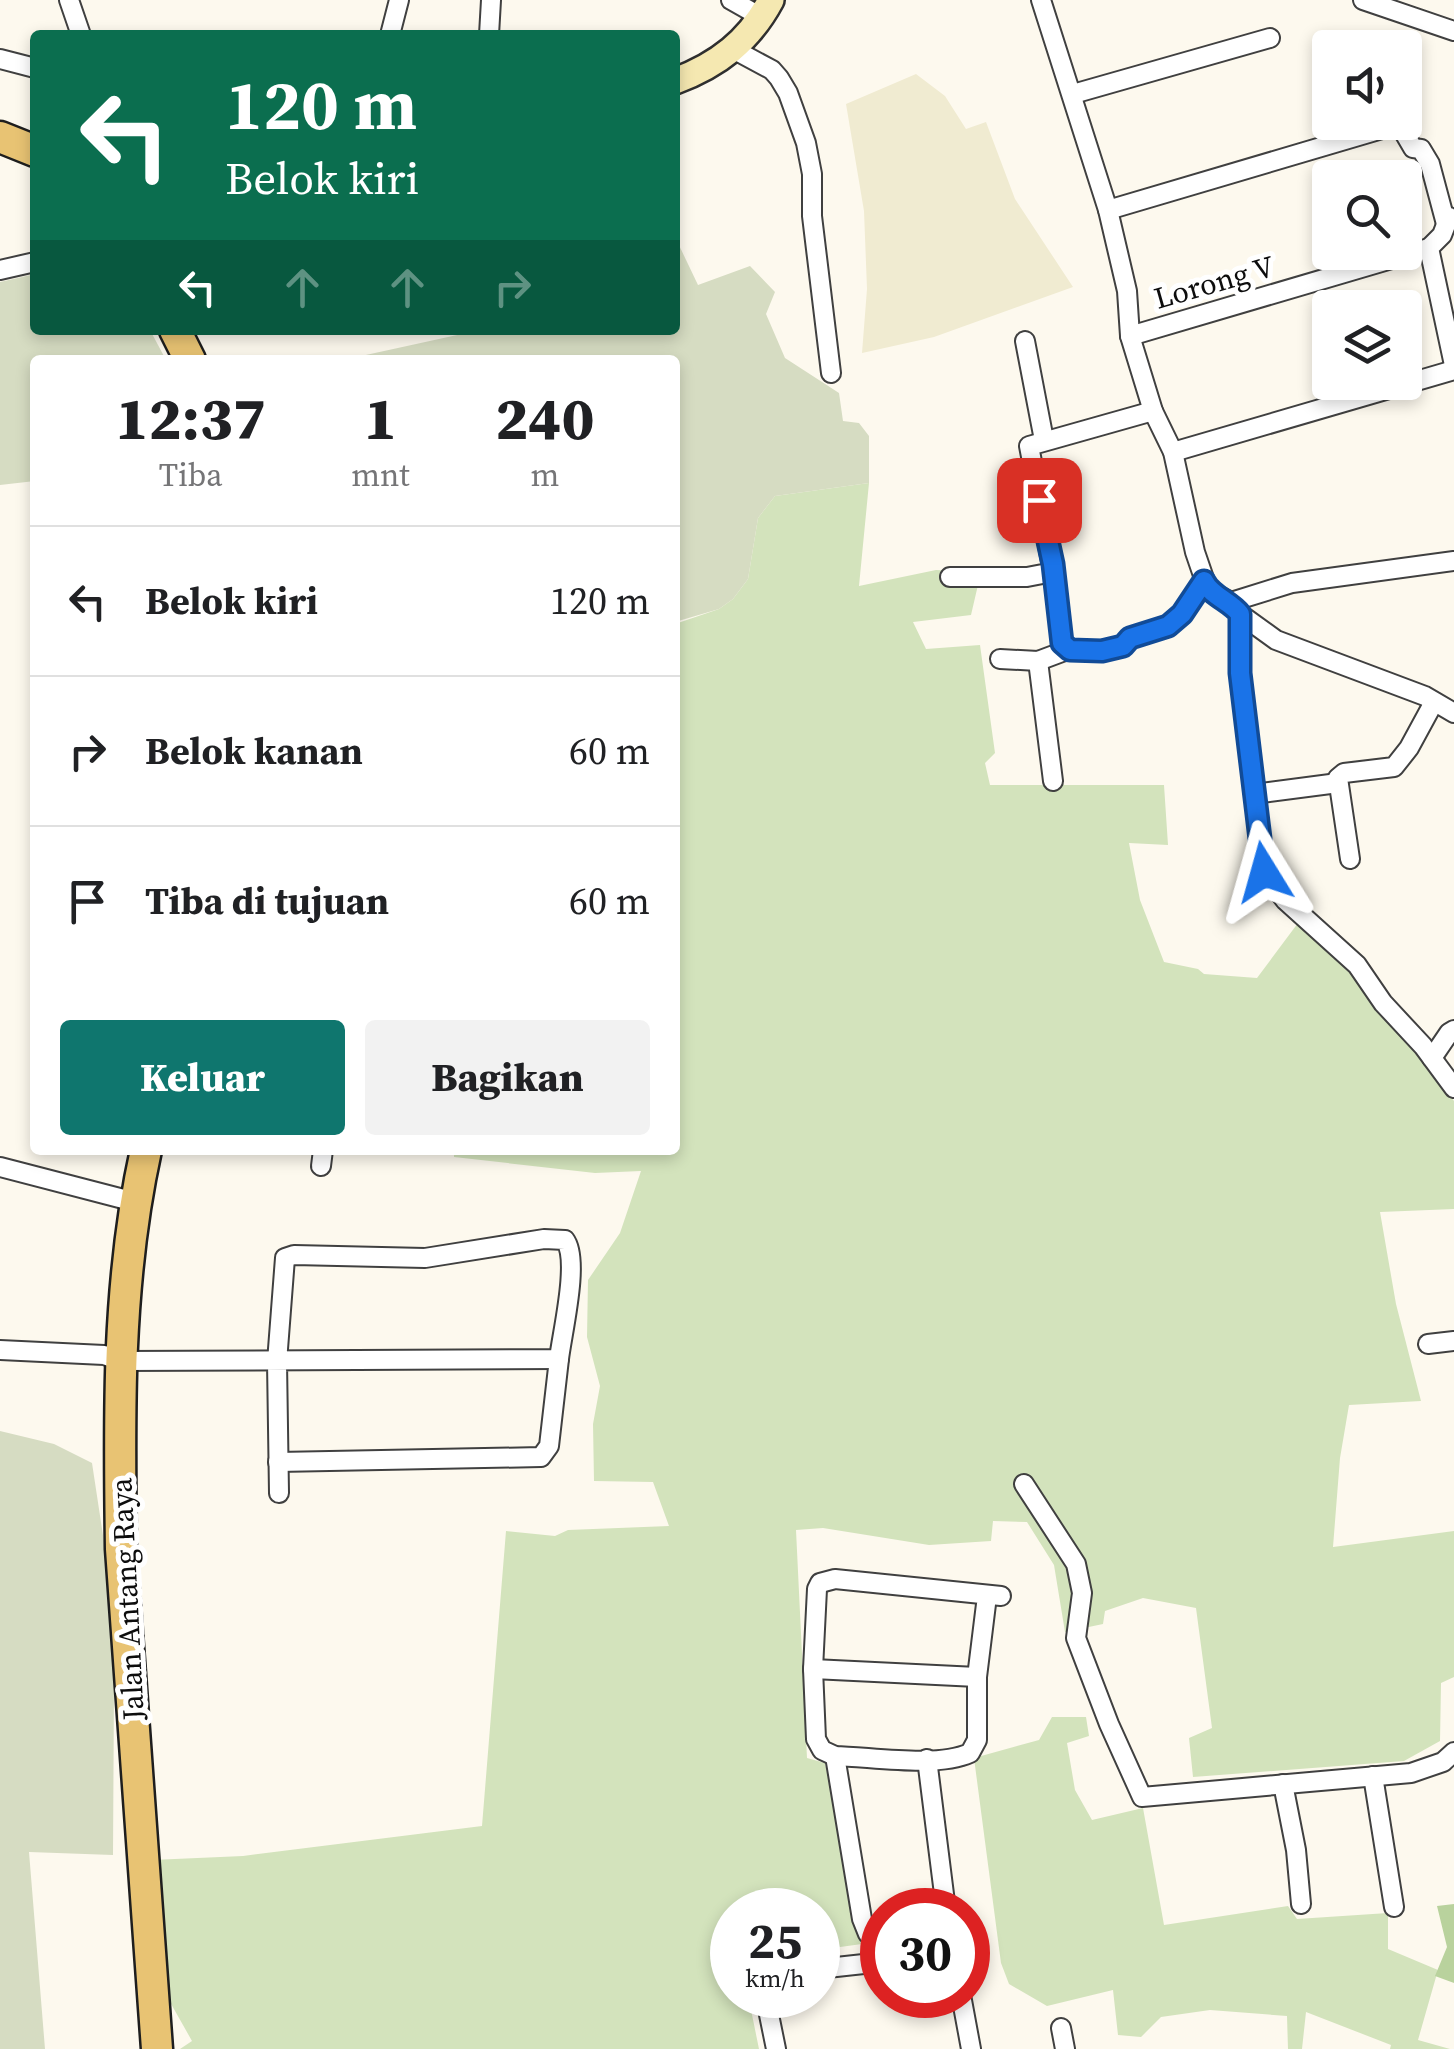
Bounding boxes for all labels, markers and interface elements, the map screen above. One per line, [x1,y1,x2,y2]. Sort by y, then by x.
map controls [1312,30,1422,400]
button: sound [1312,30,1422,140]
text: 120 m [225,56,417,152]
icon: left [60,70,190,200]
text: Belok kiri [225,147,419,209]
button: search [1312,160,1422,270]
street label: Lorong V [1149,245,1279,319]
icon: left [170,260,225,315]
icon: ahead [275,260,330,315]
icon: ahead [380,260,435,315]
icon: right [485,260,540,315]
button: layers [1312,290,1422,400]
text: 12:37 [116,377,266,459]
text: 1 [364,377,397,459]
text: 240 [495,377,594,459]
text: Tiba [159,453,222,497]
text: mnt [351,453,410,497]
text: m [530,453,559,497]
pin [997,458,1082,543]
icon: arrive [1012,473,1067,528]
icon: left [60,574,115,629]
text: Belok kiri [145,575,318,627]
text: 120 m [550,575,650,627]
icon: right [60,724,115,779]
text: Belok kanan [145,725,363,777]
text: 60 m [569,725,650,777]
position arrow [1212,820,1316,924]
icon: arrive [60,874,115,929]
text: Tiba di tujuan [145,875,389,927]
text: 60 m [569,875,650,927]
button: Keluar [60,1020,345,1135]
button: Bagikan [365,1020,650,1135]
street label: Jalan Antang Raya [100,1476,154,1722]
speed limit sign: 30 [860,1888,990,2018]
text: 25 [748,1906,802,1975]
text: km/h [745,1961,805,1995]

